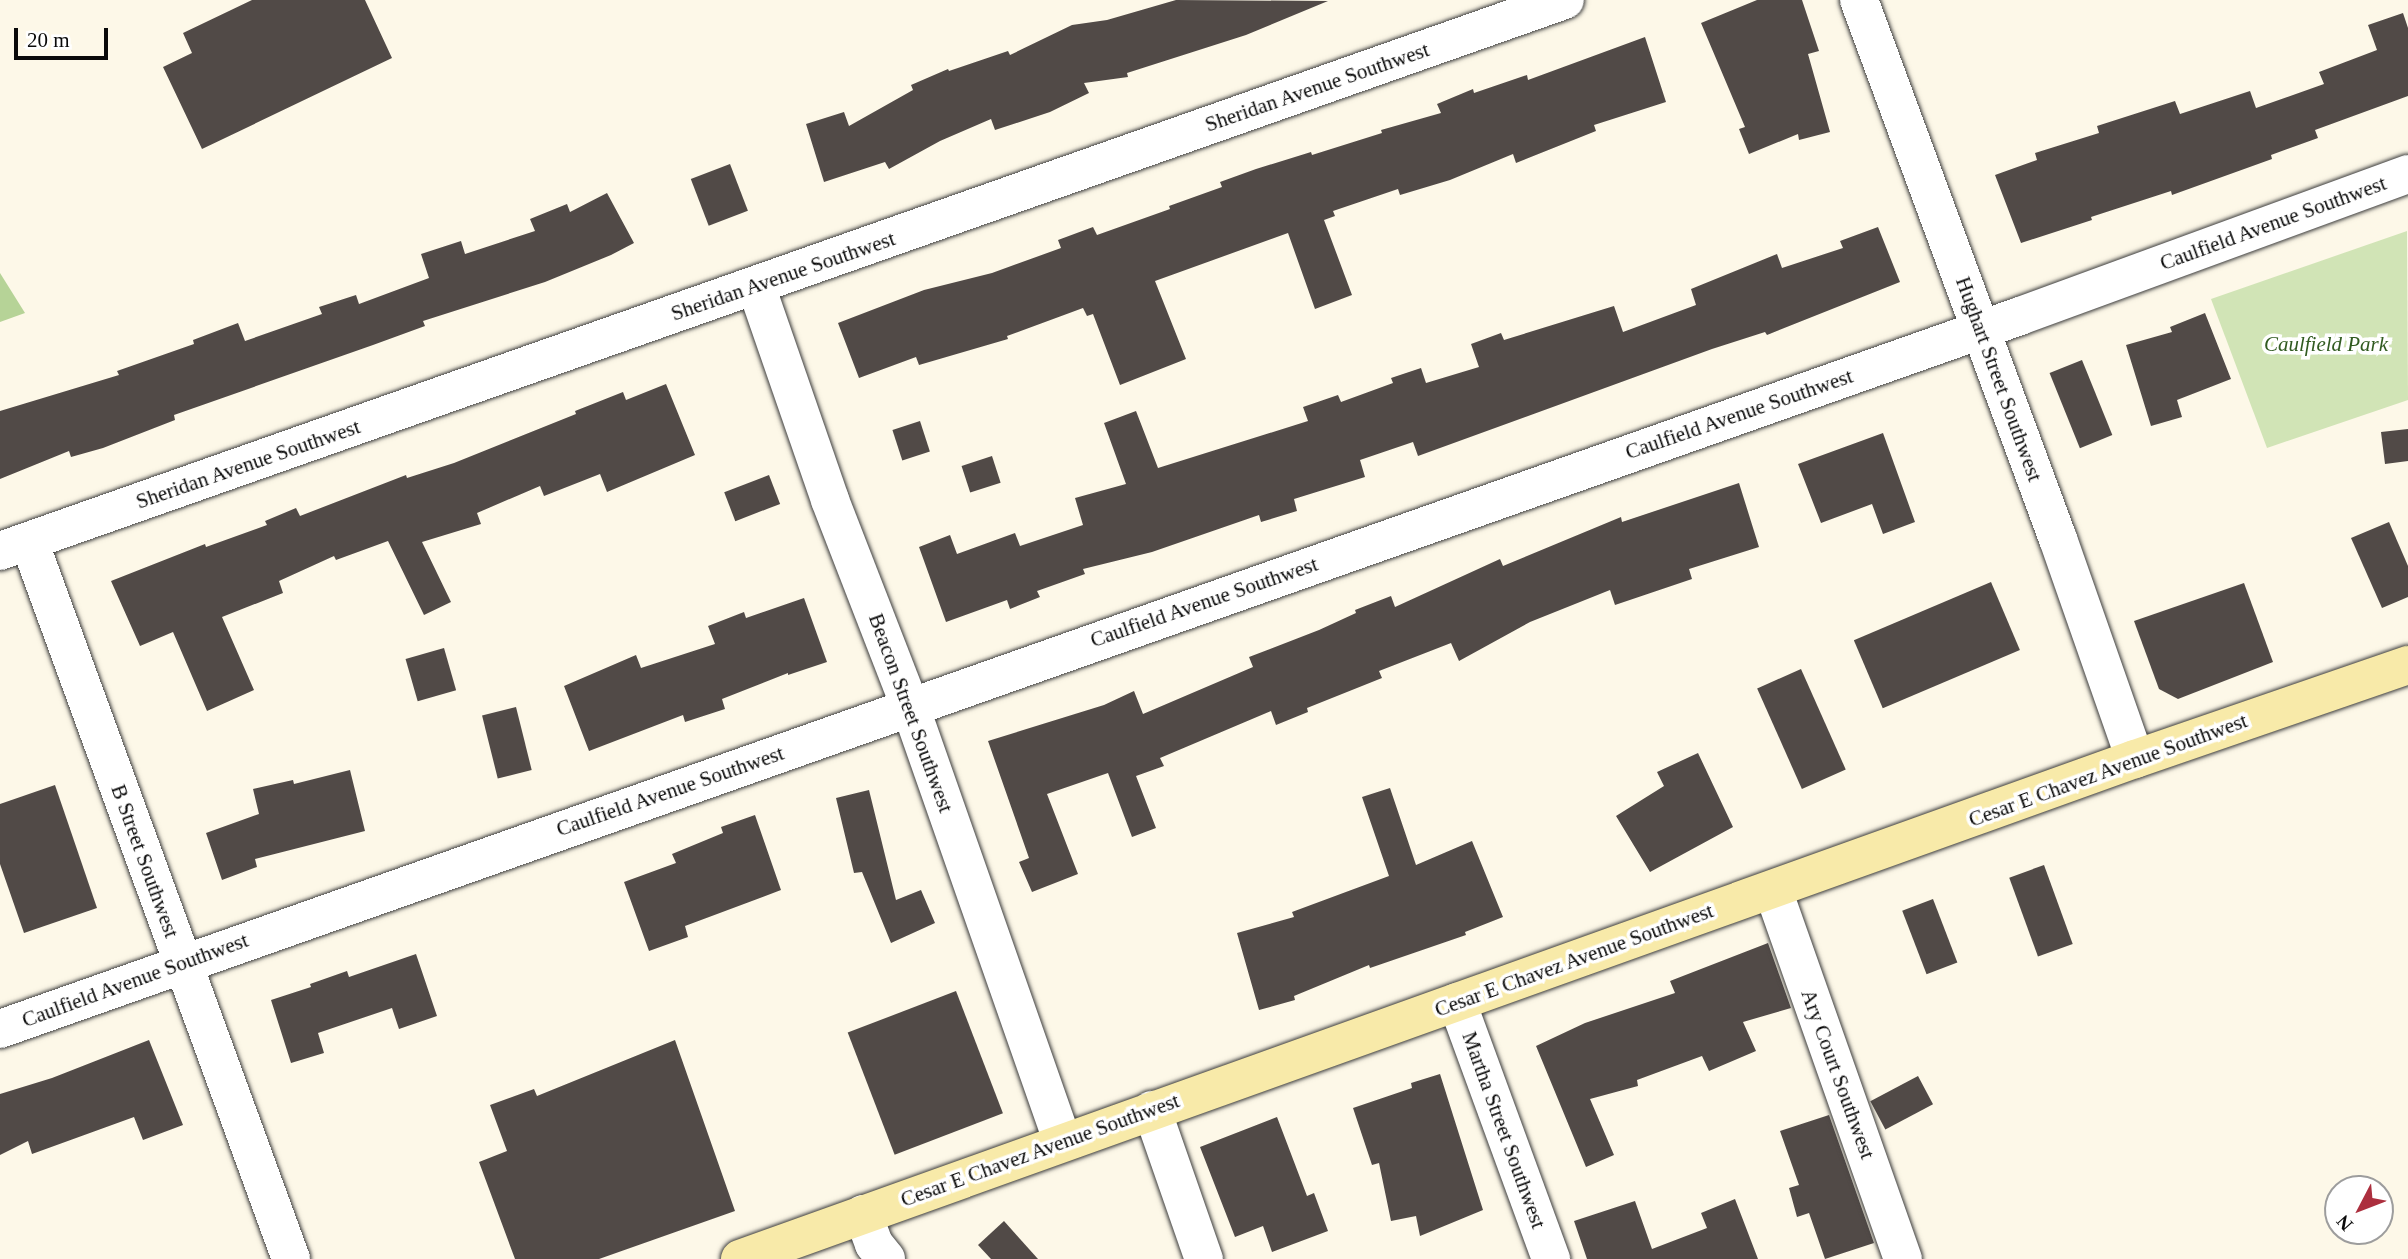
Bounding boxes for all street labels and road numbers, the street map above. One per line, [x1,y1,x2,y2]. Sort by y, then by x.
street label: Sheridan Avenue Southwest [1201,37,1433,137]
street label: Caulfield Avenue Southwest [2156,170,2390,276]
street label: Sheridan Avenue Southwest [667,226,899,326]
street label: Hughart Street Southwest [1950,273,2048,485]
street label: Caulfield Avenue Southwest [1621,363,1857,465]
street label: Sheridan Avenue Southwest [132,414,364,514]
street label: Caulfield Avenue Southwest [1086,551,1322,653]
street label: Beacon Street Southwest [863,610,959,816]
street label: Cesar E Chavez Avenue Southwest [1965,708,2251,832]
street label: Caulfield Avenue Southwest [552,740,788,842]
street label: B Street Southwest [106,781,184,941]
street label: Cesar E Chavez Avenue Southwest [1431,898,1717,1022]
street label: Caulfield Avenue Southwest [18,927,252,1033]
street label: Ary Court Southwest [1796,986,1880,1162]
street label: Martha Street Southwest [1457,1028,1551,1232]
street label: Cesar E Chavez Avenue Southwest [897,1088,1183,1212]

